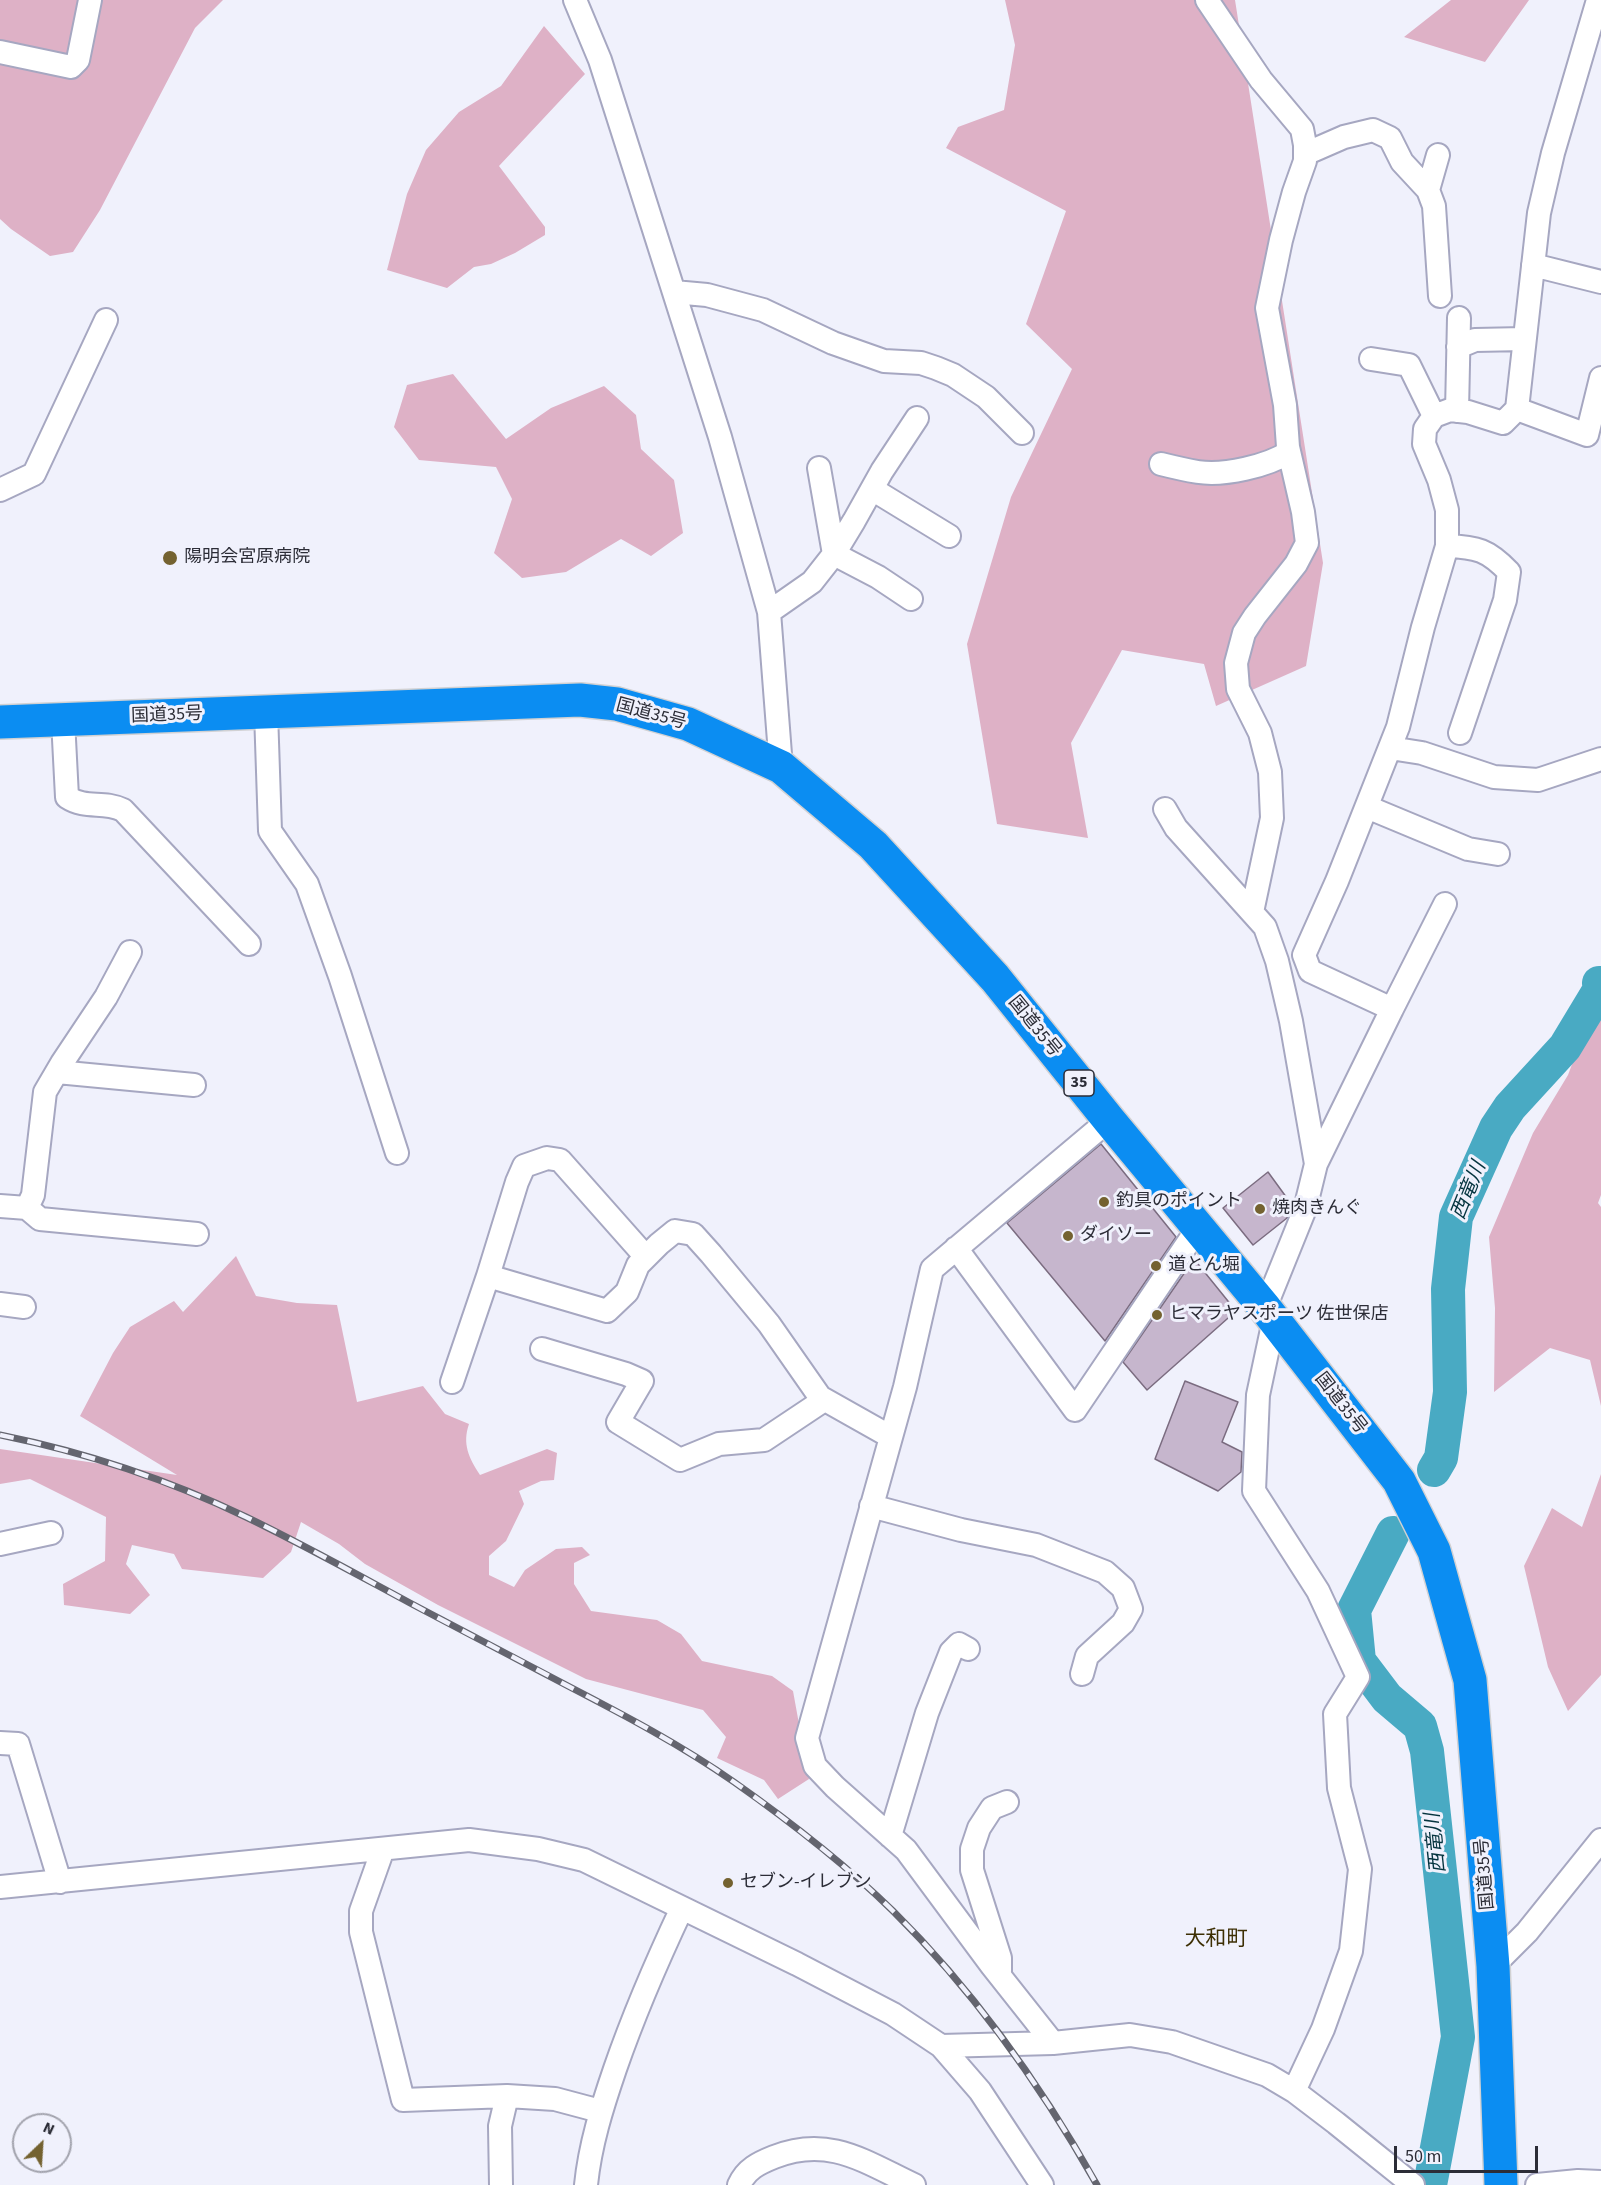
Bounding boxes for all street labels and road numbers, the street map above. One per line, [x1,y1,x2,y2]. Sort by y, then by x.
street label: 国道35号 [613,695,689,735]
street label: 国道35号 [131,704,203,728]
street label: 国道35号 [1003,992,1065,1062]
road number: 35 [1064,1070,1094,1096]
street label: 国道35号 [1309,1369,1371,1439]
street label: 国道35号 [1472,1837,1500,1911]

